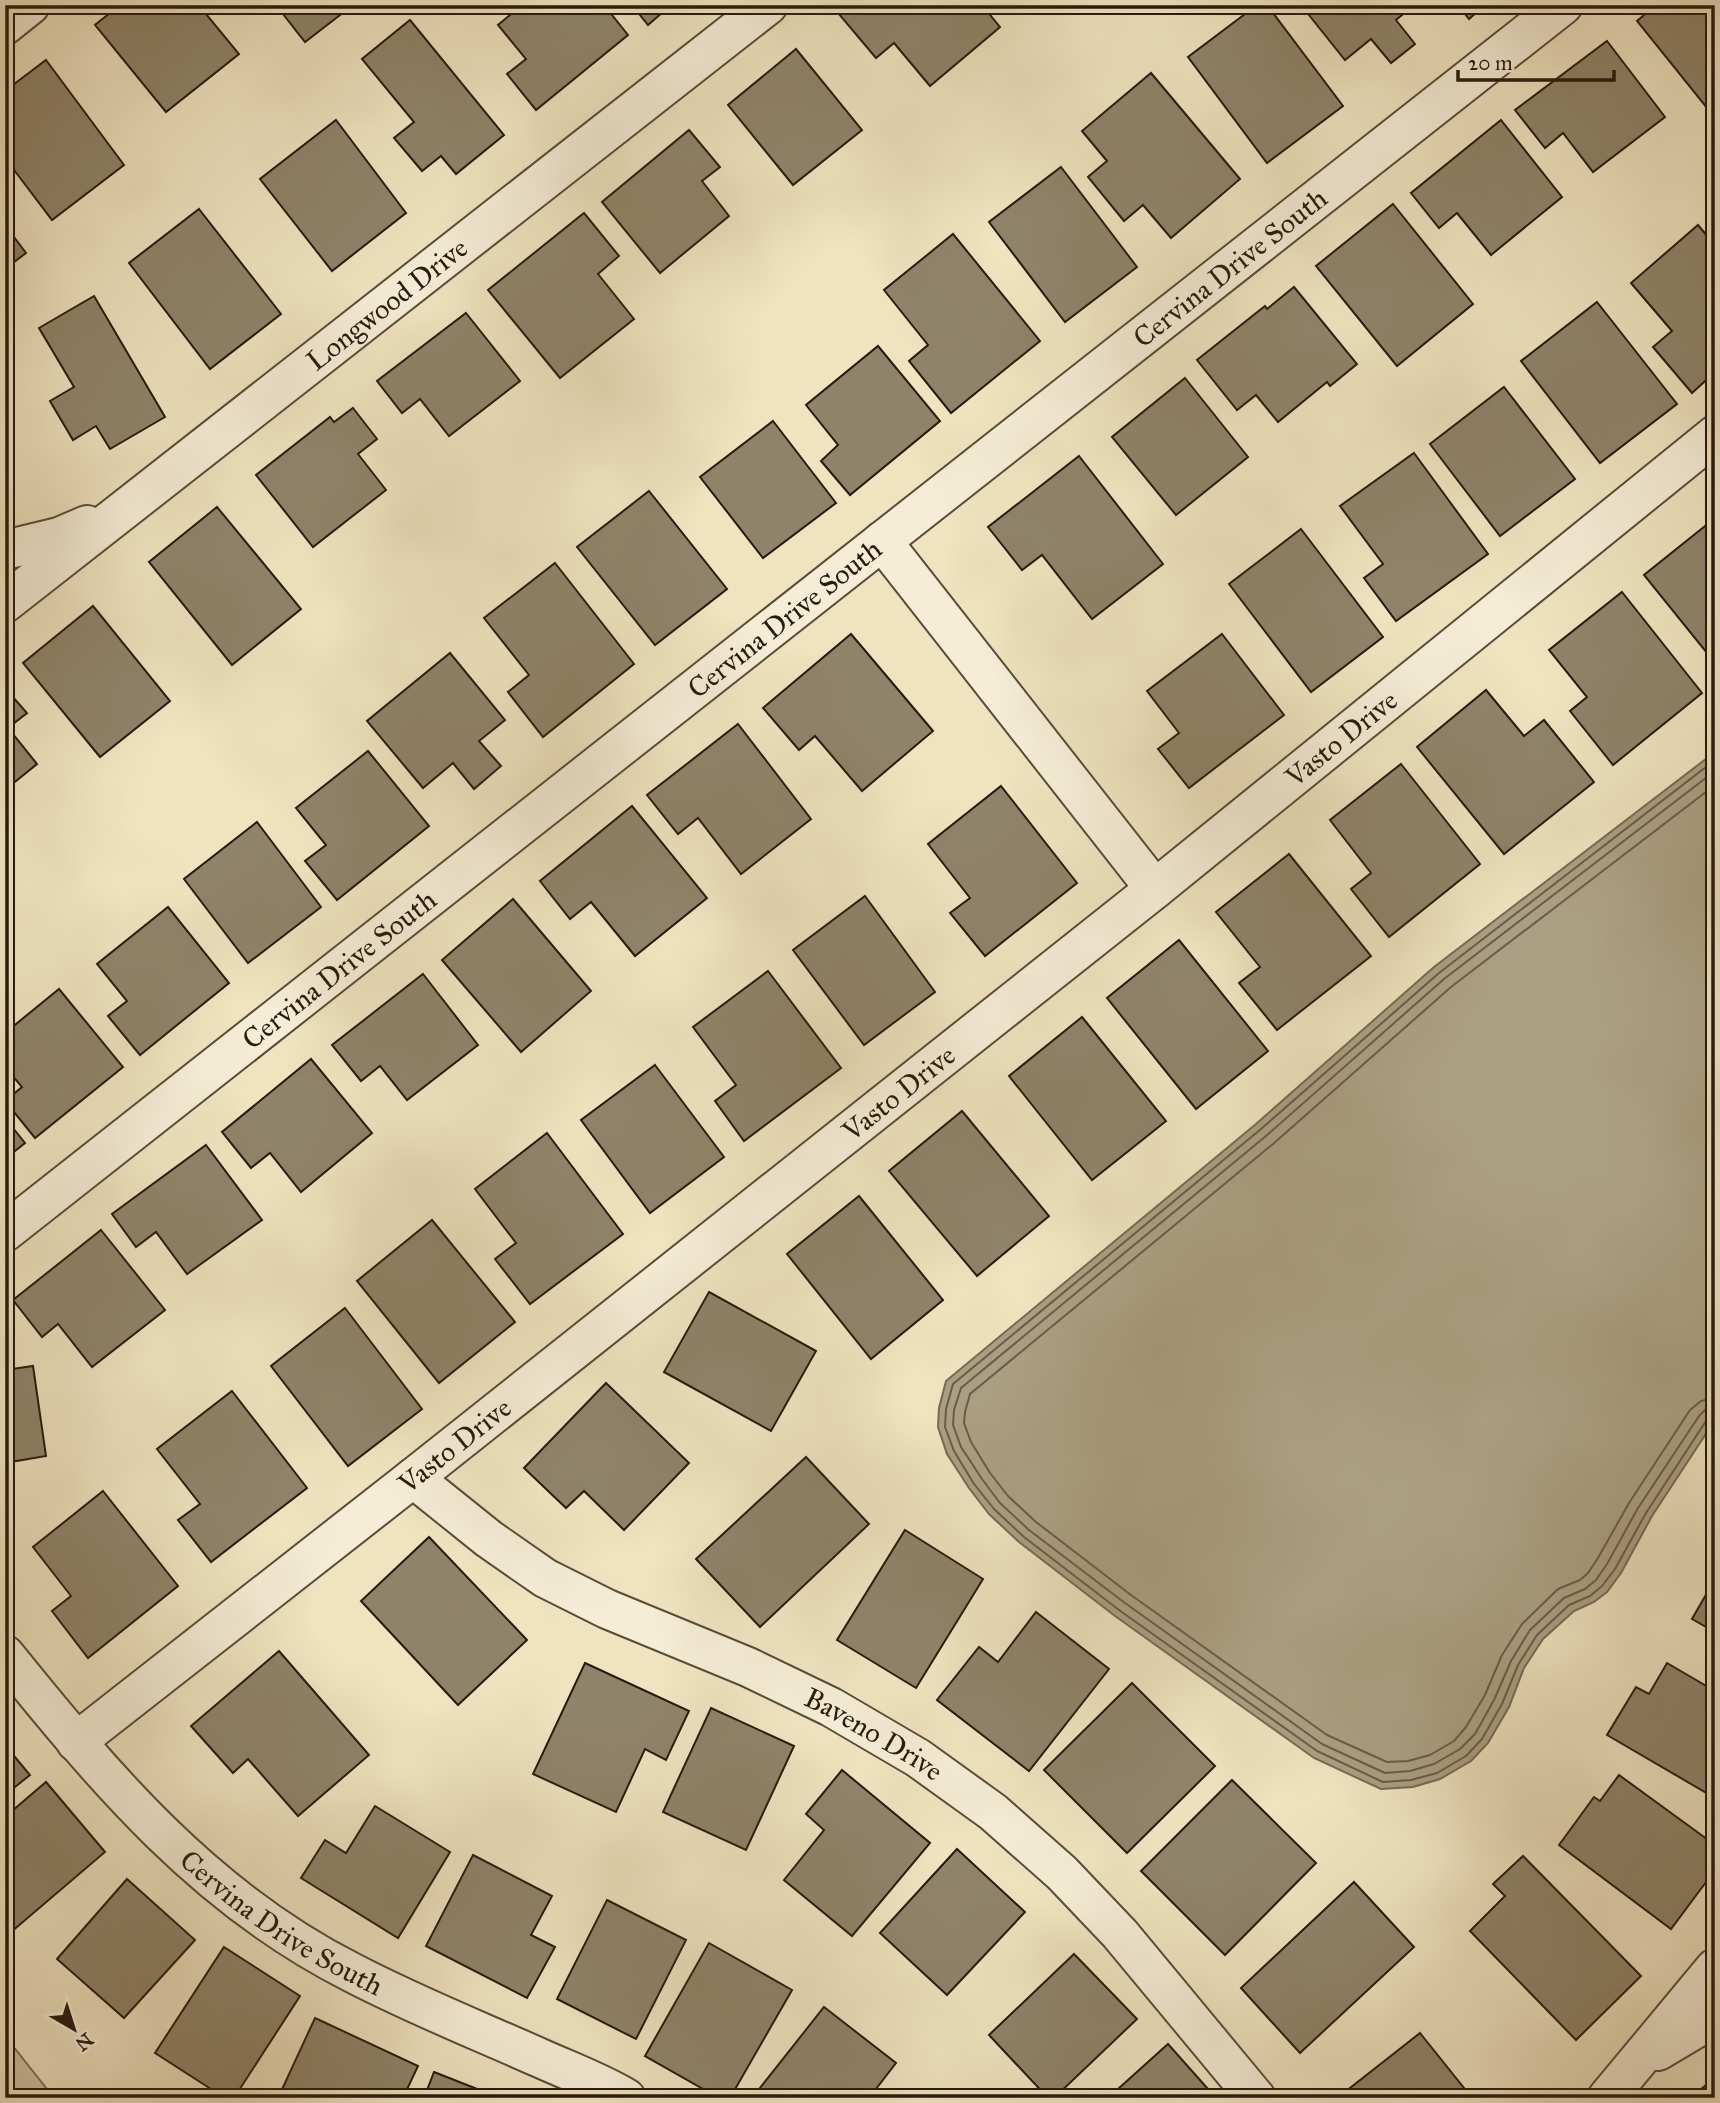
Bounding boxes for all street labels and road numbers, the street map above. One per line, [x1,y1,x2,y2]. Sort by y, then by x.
street label: Cervina Drive South [1126,180,1334,355]
street label: Longwood Drive [299,230,474,378]
street label: Cervina Drive South [680,531,889,705]
street label: Vasto Drive [1277,682,1404,795]
street label: Cervina Drive South [235,882,443,1056]
street label: Vasto Drive [834,1037,962,1149]
street label: Vasto Drive [390,1390,518,1501]
street label: Baveno Drive [799,1679,950,1788]
street label: Cervina Drive South [173,1842,389,2003]

